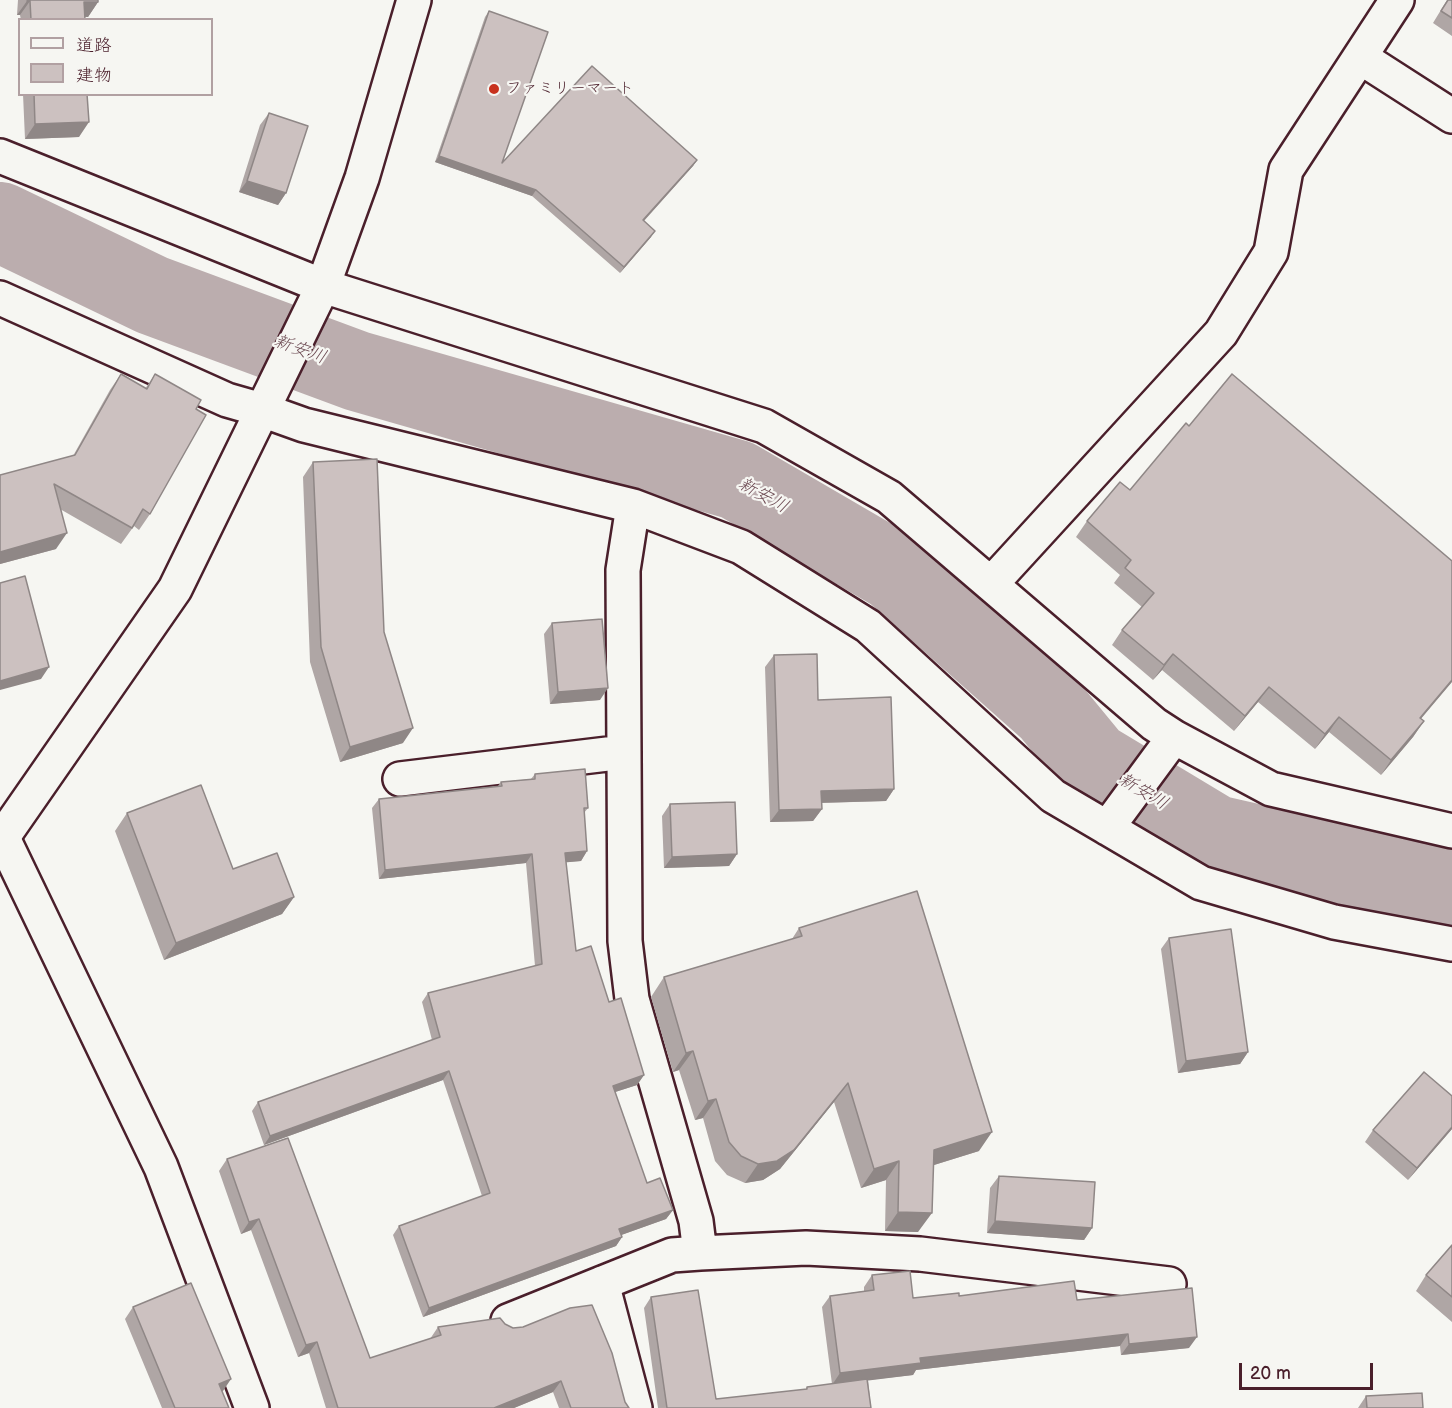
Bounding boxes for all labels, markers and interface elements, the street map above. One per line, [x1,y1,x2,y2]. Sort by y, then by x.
legend [18,18,213,96]
text: 道路 [76,35,112,56]
text: 建物 [76,65,112,86]
place label: ファミリーマート [506,79,634,99]
marker: ファミリーマート [487,82,501,96]
water label: 新安川 [271,331,329,369]
water label: 新安川 [734,473,792,519]
water label: 新安川 [1114,769,1172,815]
scale bar [1242,1351,1376,1389]
text: 20 m [1250,1363,1291,1384]

